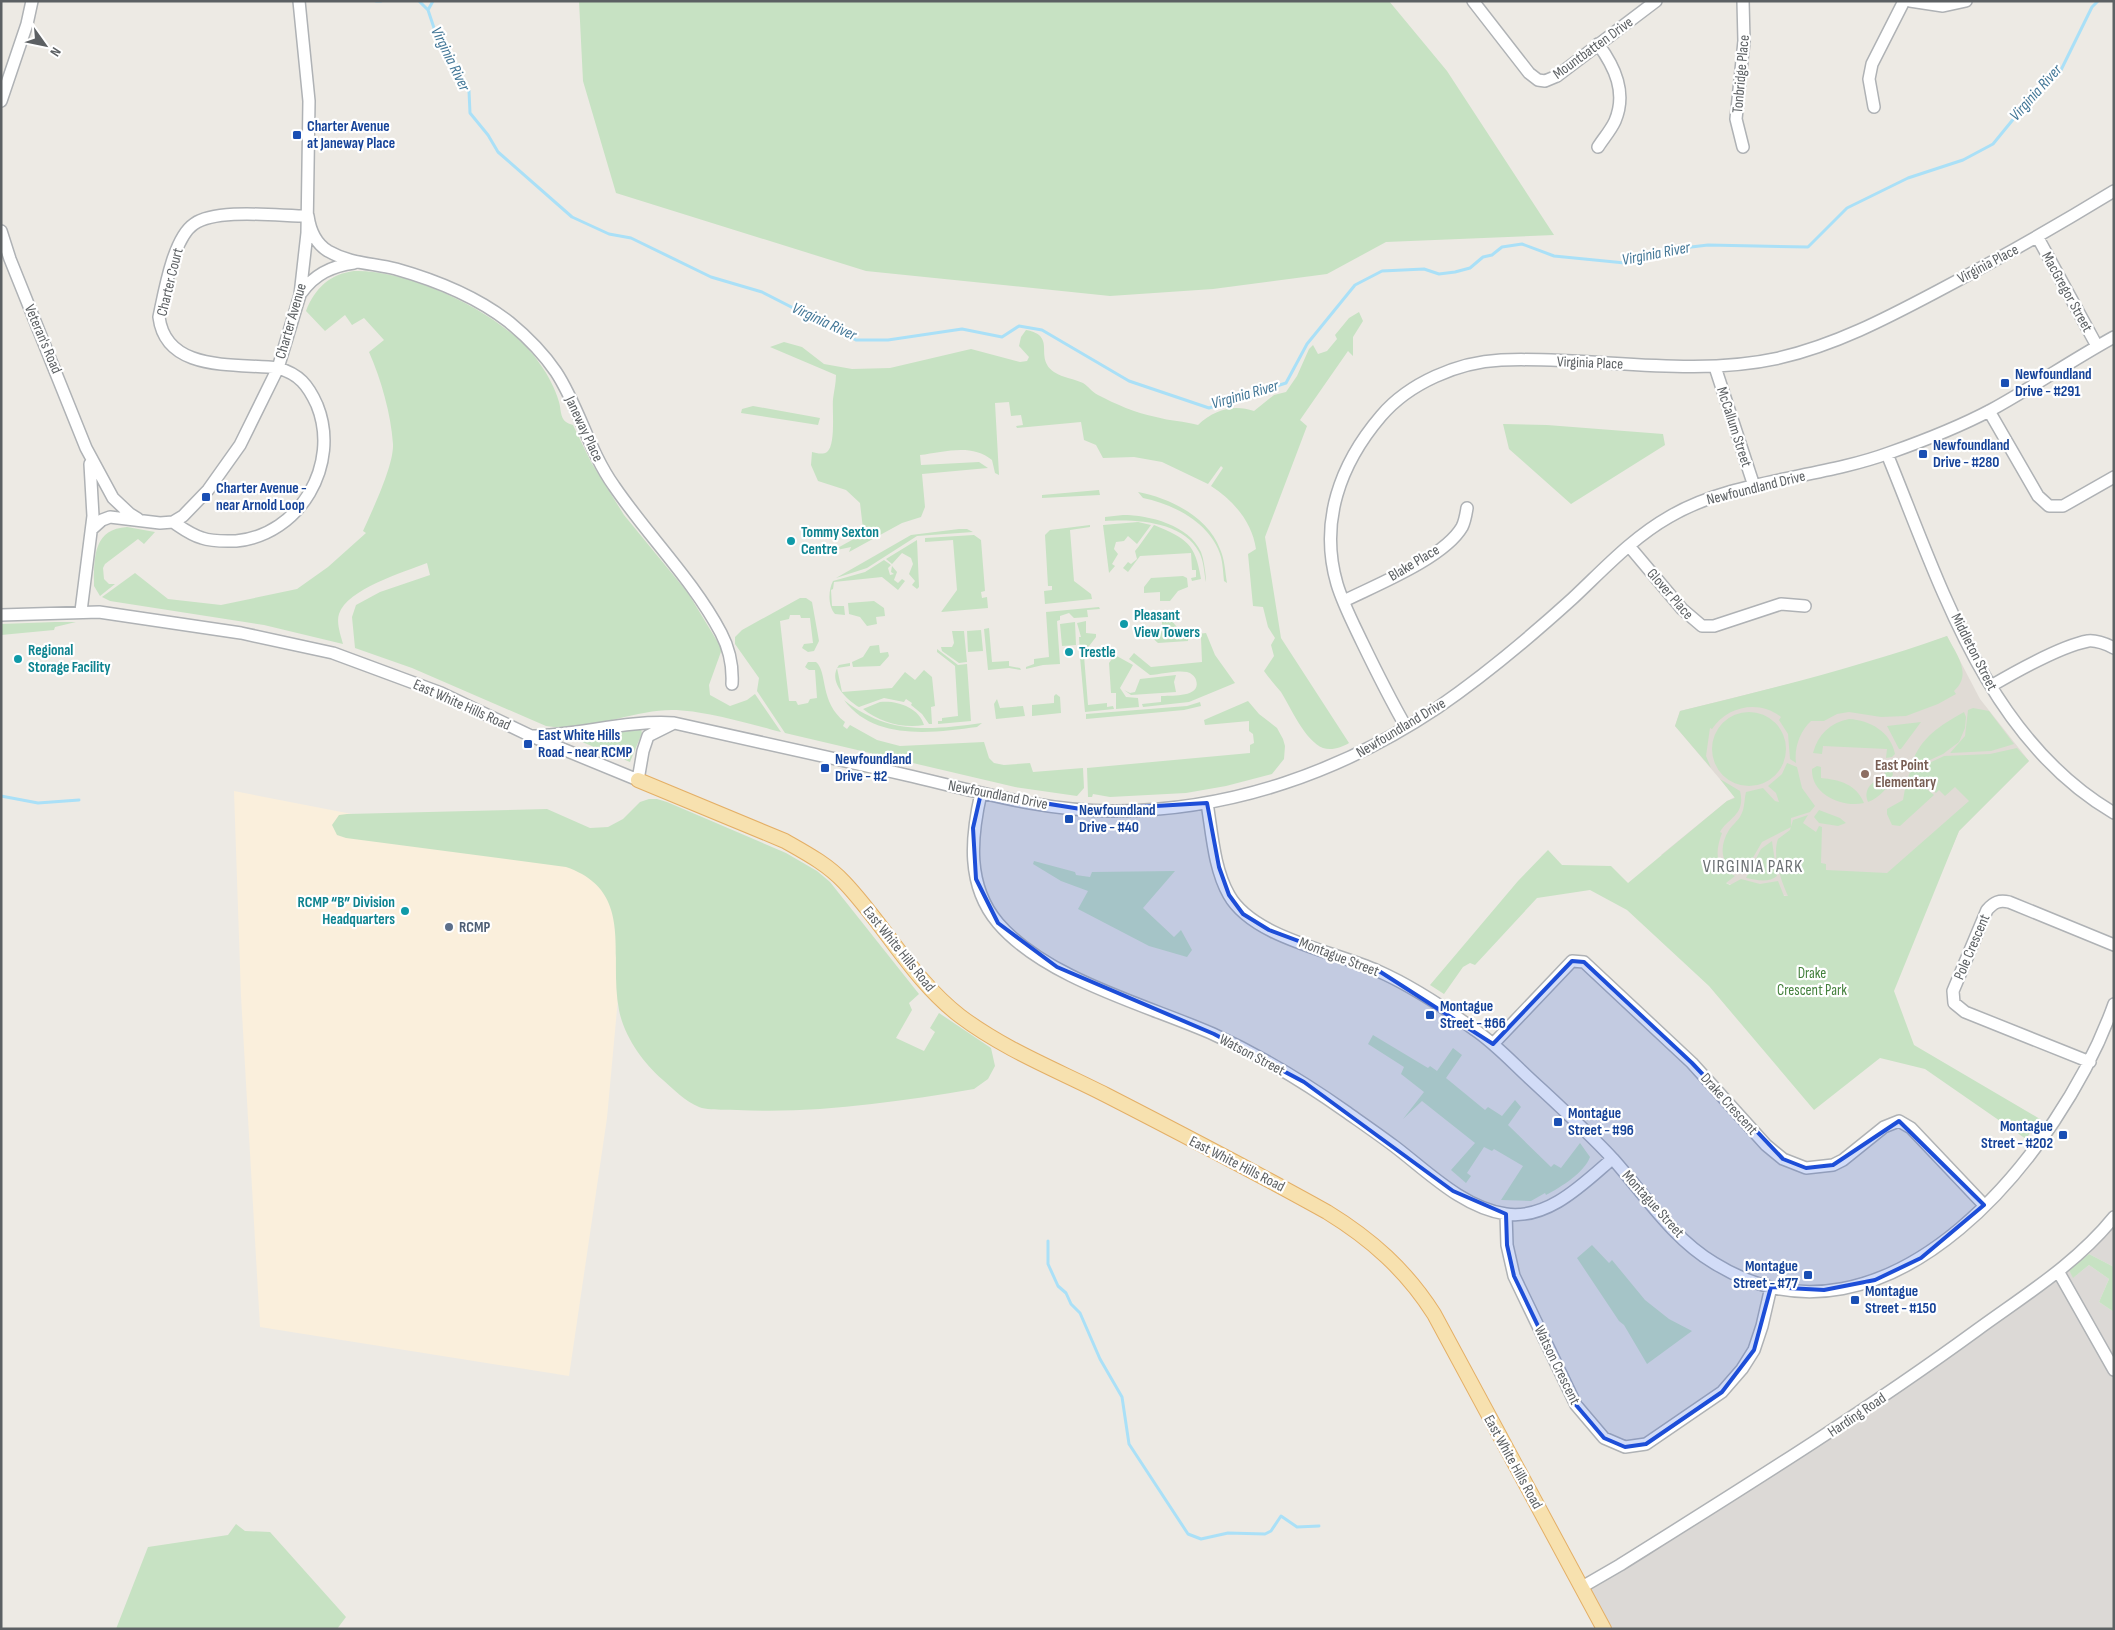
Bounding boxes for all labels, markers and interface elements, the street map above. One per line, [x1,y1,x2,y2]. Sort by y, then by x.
street label: Mountbatten Drive [1549,13,1637,83]
north arrow [20,20,70,70]
water label: Virginia River [426,24,474,95]
street label: Tonbridge Place [1728,34,1754,114]
text: N [46,44,65,60]
water label: Virginia River [2006,61,2066,125]
place label: Charter Avenue at Janeway Place [307,117,395,153]
marker: Charter Avenue at Janeway Place [291,129,303,141]
water label: Virginia River [1620,238,1692,270]
street label: Virginia Place [1954,240,2022,288]
street label: Charter Court [152,245,188,318]
street label: MacGregor Street [2037,249,2097,336]
street label: Charter Avenue [271,281,311,361]
water label: Virginia River [789,299,860,345]
street label: Veteran's Road [20,301,66,377]
street label: Virginia Place [1556,352,1624,374]
place label: Newfoundland Drive - #291 [2015,365,2092,401]
water label: Virginia River [1209,376,1281,414]
marker: Newfoundland Drive - #291 [1999,377,2011,389]
street label: McCallum Street [1712,384,1756,470]
street label: Janeway Place [560,392,607,465]
place label: Newfoundland Drive - #280 [1933,436,2010,472]
marker: Newfoundland Drive - #280 [1917,448,1929,460]
street label: Newfoundland Drive [1705,467,1807,509]
place label: Charter Avenue - near Arnold Loop [216,479,307,515]
marker: Charter Avenue - near Arnold Loop [200,491,212,503]
place label: Tommy Sexton Centre [801,523,879,559]
marker: Tommy Sexton Centre [785,535,797,547]
street label: Blake Place [1385,540,1443,586]
street label: Glover Place [1643,564,1697,624]
place label: Pleasant View Towers [1134,606,1200,642]
street label: Middleton Street [1946,610,2002,694]
marker: Pleasant View Towers [1118,618,1130,630]
place label: Regional Storage Facility [28,641,111,677]
place label: Trestle [1079,643,1116,662]
marker: Trestle [1063,646,1075,658]
marker: Regional Storage Facility [12,653,24,665]
street label: East White Hills Road [410,675,514,735]
street label: Newfoundland Drive [1353,694,1449,762]
place label: East White Hills Road - near RCMP [538,726,632,762]
marker: East White Hills Road - near RCMP [522,738,534,750]
place label: Newfoundland Drive - #2 [835,750,912,786]
place label: East Point Elementary [1875,756,1937,792]
marker: Newfoundland Drive - #2 [819,762,831,774]
marker: East Point Elementary [1859,768,1871,780]
street label: Newfoundland Drive [947,776,1049,814]
place label: Newfoundland Drive - #40 [1079,801,1156,837]
marker: Newfoundland Drive - #40 [1063,813,1075,825]
district label: VIRGINIA PARK [1703,856,1803,877]
place label: RCMP “B” Division Headquarters [298,893,395,929]
street label: East White Hills Road [859,902,939,996]
marker: RCMP “B” Division Headquarters [399,905,411,917]
street label: Pole Crescent [1950,911,1994,983]
place label: RCMP [459,918,490,937]
marker: RCMP [443,921,455,933]
street label: Montague Street [1296,933,1382,981]
park label: Drake Crescent Park [1777,964,1847,1000]
place label: Montague Street - #66 [1440,997,1506,1033]
marker: Montague Street - #66 [1424,1009,1436,1021]
street label: Watson Street [1216,1030,1288,1080]
street label: Drake Crescent [1696,1069,1762,1139]
place label: Montague Street - #96 [1568,1104,1634,1140]
marker: Montague Street - #96 [1552,1116,1564,1128]
place label: Montague Street - #202 [1981,1117,2053,1153]
marker: Montague Street - #202 [2057,1129,2069,1141]
street label: East White Hills Road [1186,1132,1288,1196]
street label: Montague Street [1618,1166,1689,1242]
place label: Montague Street - #77 [1733,1257,1798,1293]
marker: Montague Street - #77 [1802,1269,1814,1281]
place label: Montague Street - #150 [1865,1282,1936,1318]
marker: Montague Street - #150 [1849,1294,1861,1306]
street label: Watson Crescent [1530,1322,1585,1408]
street label: Harding Road [1824,1389,1890,1441]
street label: East White Hills Road [1479,1412,1547,1512]

